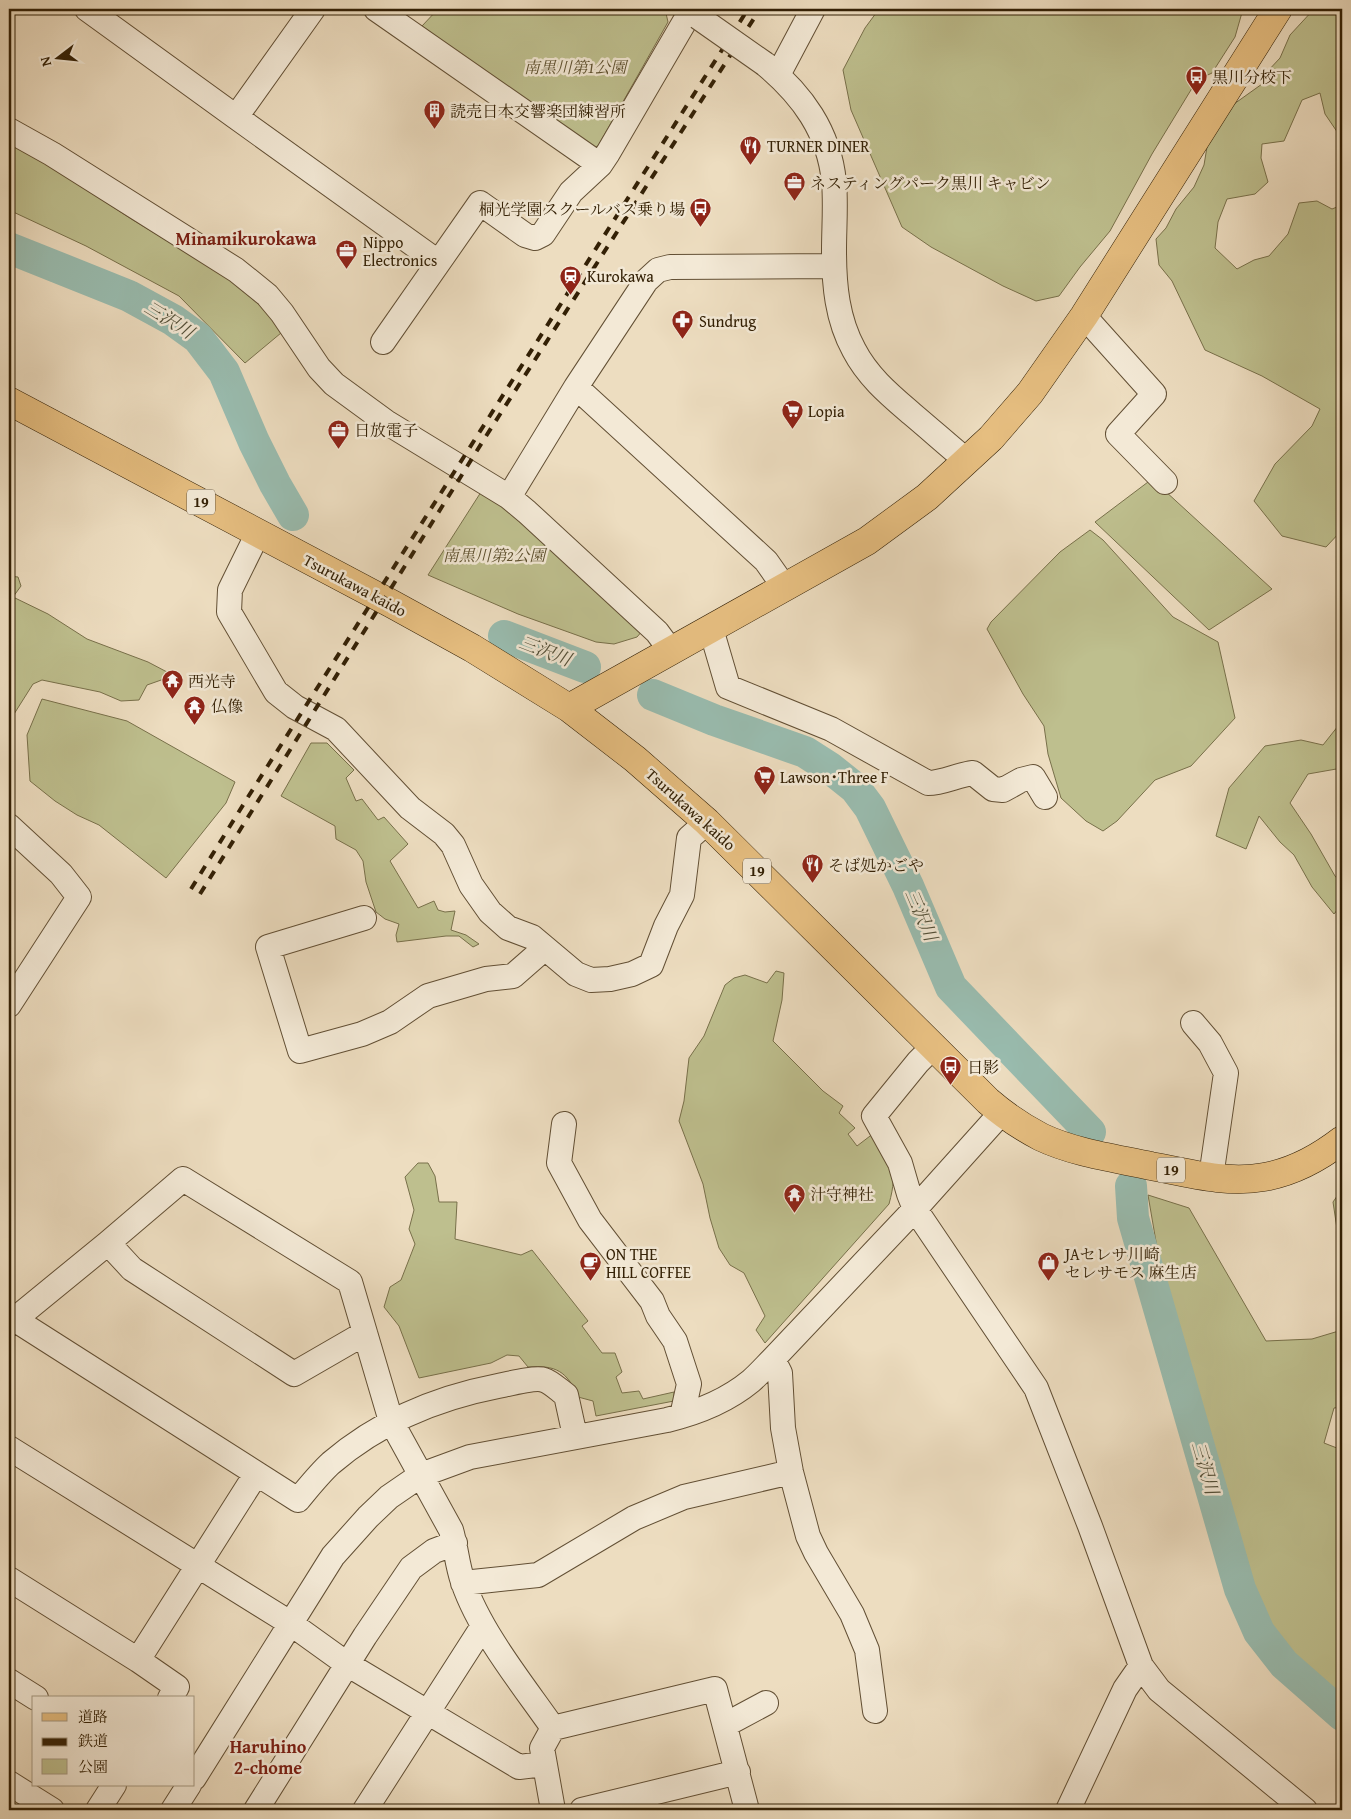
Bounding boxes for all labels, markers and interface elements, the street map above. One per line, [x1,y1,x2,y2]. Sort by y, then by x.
north arrow [32,32,82,82]
text: N [34,54,56,69]
park label: 南黒川第1公園 [524,55,629,79]
bus stop icon: 黒川分校下 [1184,65,1208,96]
place label: 黒川分校下 [1212,65,1292,89]
building icon: 読売日本交響楽団練習所 [422,99,446,130]
place label: 読売日本交響楽団練習所 [450,99,626,123]
restaurant icon: TURNER DINER [739,134,763,165]
place label: TURNER DINER [767,134,870,158]
office icon: ネスティングパーク黒川 キャビン [782,171,806,202]
place label: ネスティングパーク黒川 キャビン [810,171,1051,195]
place label: 桐光学園スクールバス乗り場 [478,197,685,221]
bus stop icon: 桐光学園スクールバス乗り場 [689,197,713,228]
district label: Minamikurokawa [175,225,317,252]
place label: Nippo Electronics [363,230,437,272]
office icon: Nippo Electronics [335,239,359,270]
station icon: Kurokawa [559,264,583,295]
place label: Kurokawa [587,264,654,288]
water label: 三沢川 [139,294,201,346]
pharmacy icon: Sundrug [671,309,695,340]
place label: Sundrug [699,309,756,333]
supermarket icon: Lopia [780,399,804,430]
place label: Lopia [808,399,845,423]
office icon: 日放電子 [326,418,350,449]
place label: 日放電子 [354,418,418,442]
road number: 19 [187,490,215,514]
park label: 南黒川第2公園 [443,543,548,567]
street label: Tsurukawa kaido [299,548,411,622]
water label: 三沢川 [515,628,577,674]
temple icon: 西光寺 [160,669,184,700]
place label: 西光寺 [188,669,236,693]
temple icon: 仏像 [183,694,207,725]
place label: 仏像 [211,694,243,718]
street label: Tsurukawa kaido [641,762,741,856]
supermarket icon: Lawson･Three F [752,765,776,796]
place label: Lawson･Three F [780,765,889,789]
restaurant icon: そば処かごや [800,853,824,884]
place label: そば処かごや [828,853,924,877]
road number: 19 [743,858,771,884]
water label: 三沢川 [898,885,945,947]
bus stop icon: 日影 [939,1055,963,1086]
place label: 日影 [967,1055,999,1079]
road number: 19 [1157,1158,1185,1182]
temple icon: 汁守神社 [782,1182,806,1213]
place label: 汁守神社 [810,1182,874,1206]
place label: ON THE HILL COFFEE [606,1242,691,1284]
place label: JAセレサ川崎 セレサモス 麻生店 [1063,1242,1197,1284]
cafe icon: ON THE HILL COFFEE [578,1251,602,1282]
shop icon: JAセレサ川崎 セレサモス 麻生店 [1037,1251,1061,1282]
water label: 三沢川 [1185,1438,1226,1499]
legend [32,1696,195,1786]
text: 道路 [78,1706,108,1727]
text: 鉄道 [78,1730,108,1751]
district label: Haruhino 2-chome [230,1733,307,1781]
text: 公園 [78,1756,108,1777]

